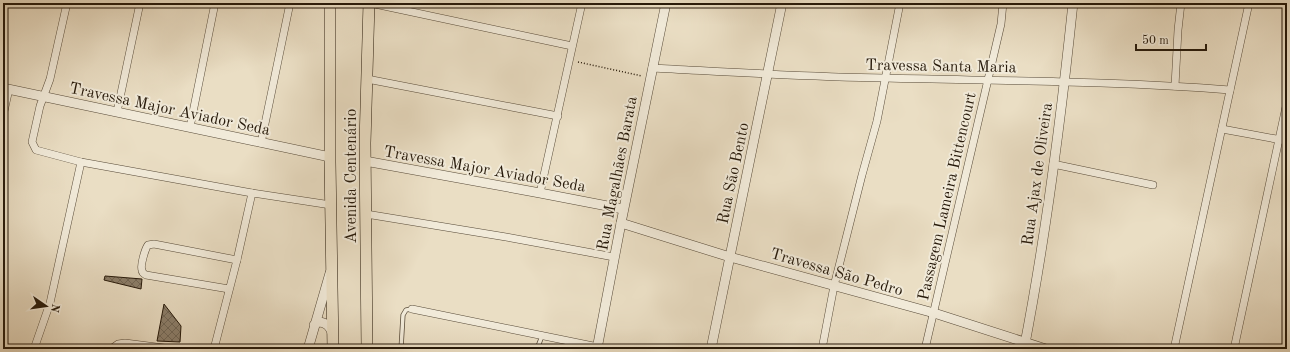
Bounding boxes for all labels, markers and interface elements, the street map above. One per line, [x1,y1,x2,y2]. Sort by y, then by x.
scale bar [1136,26,1206,52]
text: 50 m [1142,34,1169,47]
street label: Travessa Santa Maria [865,58,1017,76]
street label: Travessa Major Aviador Seda [68,81,272,139]
street label: Passagem Lameira Bittencourt [916,90,980,302]
street label: Rua Magalhães Barata [595,95,641,252]
street label: Rua Ajax de Oliveira [1020,102,1056,247]
street label: Avenida Centenário [344,108,360,244]
street label: Rua São Bento [715,121,753,226]
street label: Travessa Major Aviador Seda [382,144,587,196]
street label: Travessa São Pedro [768,246,905,300]
north arrow [26,286,66,326]
text: N [48,303,61,314]

